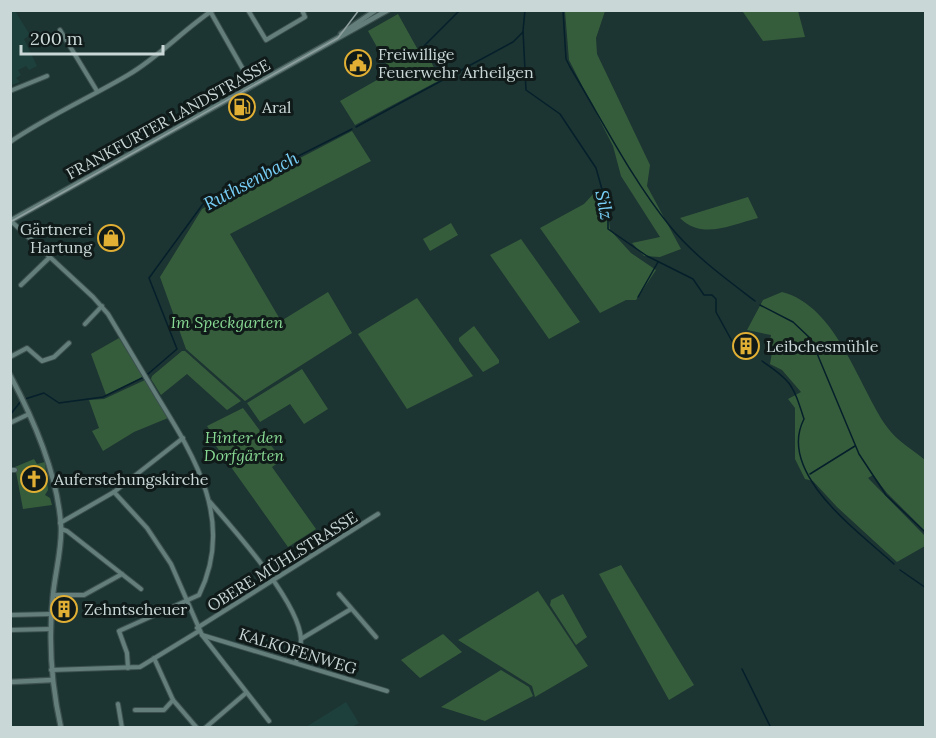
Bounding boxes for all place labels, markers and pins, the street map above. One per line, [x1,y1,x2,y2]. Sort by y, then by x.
place label: Freiwillige Feuerwehr Arheilgen [378,44,534,82]
public building icon: Freiwillige Feuerwehr Arheilgen [343,48,373,78]
fuel station icon: Aral [227,92,257,122]
place label: Aral [261,97,291,117]
place label: Gärtnerei Hartung [20,219,93,257]
shop icon: Gärtnerei Hartung [96,223,126,253]
building icon: Leibchesmühle [731,331,761,361]
place label: Leibchesmühle [766,336,879,356]
church icon: Auferstehungskirche [19,464,49,494]
place label: Auferstehungskirche [53,469,209,489]
building icon: Zehntscheuer [49,594,79,624]
place label: Zehntscheuer [84,599,187,619]

